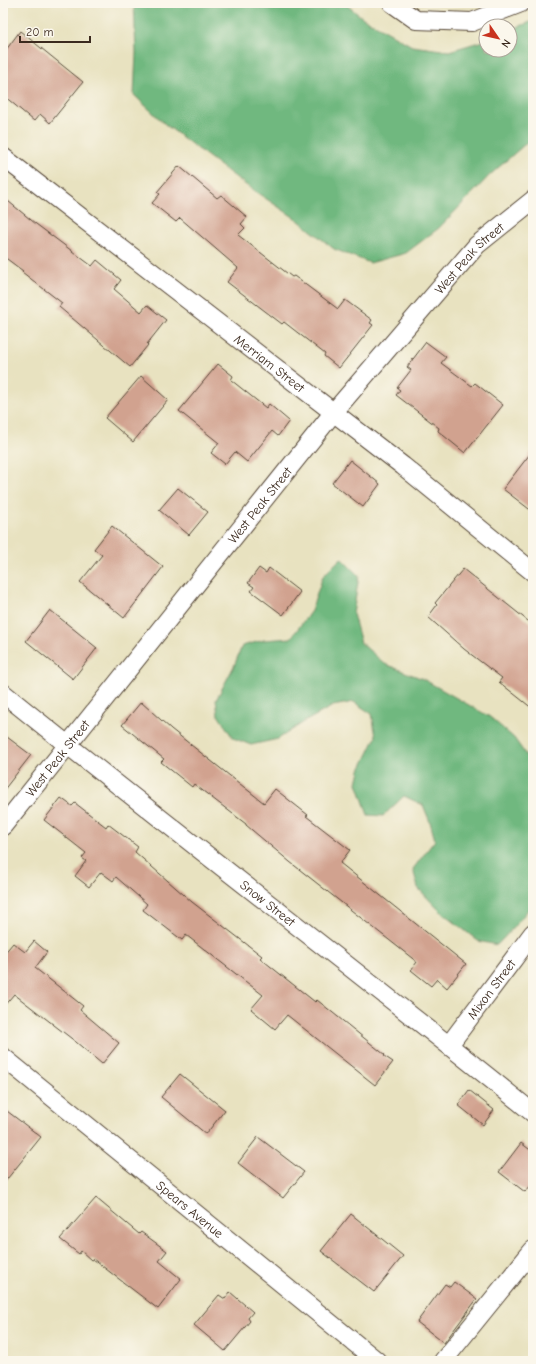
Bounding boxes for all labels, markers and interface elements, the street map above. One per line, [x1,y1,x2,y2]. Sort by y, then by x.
scale bar [20,18,90,44]
north arrow [478,18,518,58]
text: 20 m [26,25,54,39]
text: N [498,37,513,50]
street label: West Peak Street [432,219,508,297]
street label: Merriam Street [231,331,309,396]
street label: West Peak Street [225,463,296,546]
street label: West Peak Street [23,716,94,800]
street label: Snow Street [237,877,299,930]
street label: Mixon Street [464,955,519,1022]
street label: Spears Avenue [153,1178,227,1241]

